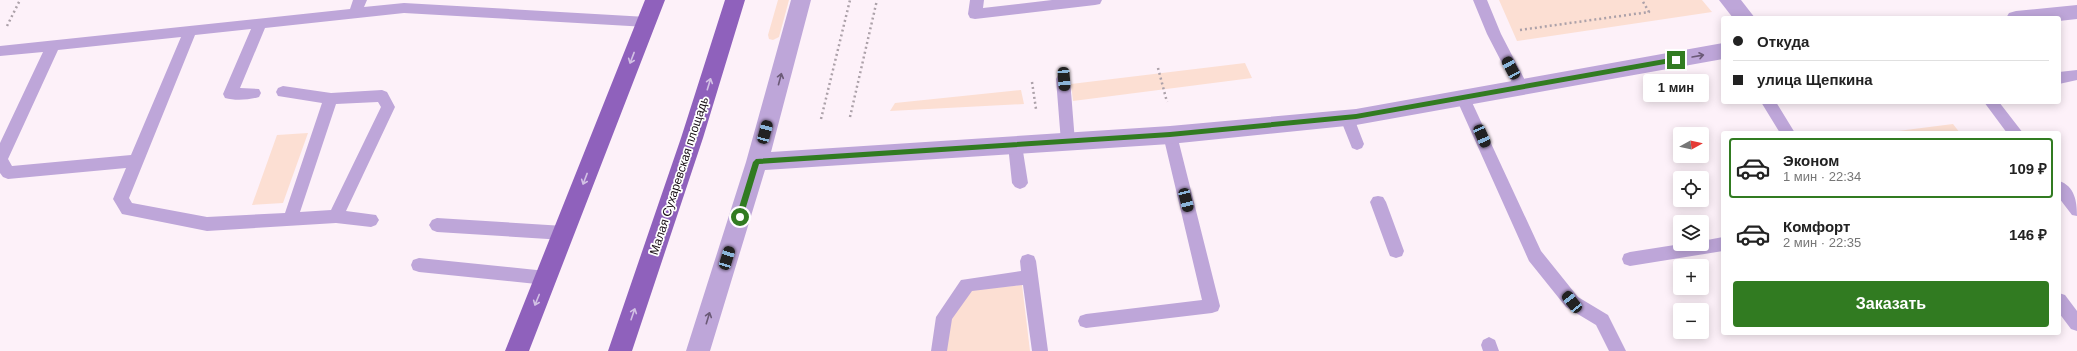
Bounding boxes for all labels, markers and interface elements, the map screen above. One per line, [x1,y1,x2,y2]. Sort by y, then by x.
text: Откуда [1757,33,1809,50]
route end [1667,51,1685,69]
one-way arrow [628,52,636,64]
one-way arrow [1691,52,1704,60]
car [1500,55,1522,81]
car [1057,67,1071,91]
text: улица Щепкина [1757,71,1873,88]
one-way arrow [776,73,784,86]
callout: 1 мин [1643,74,1709,102]
one-way arrow [706,78,713,91]
text: 1 мин [1658,80,1694,95]
street label: Малая Сухаревская площадь [647,95,711,257]
car [756,119,774,145]
car [1472,123,1492,149]
north arrow [1673,127,1709,163]
map controls [1673,127,1709,339]
icon: car [1735,150,1771,186]
text: Эконом [1783,152,1839,169]
text: 109 ₽ [2009,160,2047,177]
text: 1 мин · 22:34 [1783,169,1861,184]
button: locate [1673,171,1709,207]
one-way arrow [581,173,589,185]
car [1177,187,1195,213]
route start [731,208,749,226]
button: layers [1673,215,1709,251]
icon: car [1735,216,1771,252]
text: Комфорт [1783,218,1850,235]
text: 146 ₽ [2009,226,2047,243]
text: 2 мин · 22:35 [1783,235,1861,250]
car [718,245,736,271]
button: + [1673,259,1709,295]
button: Заказать [1733,281,2049,327]
car [1560,289,1584,315]
one-way arrow [533,294,541,306]
button: − [1673,303,1709,339]
one-way arrow [630,308,637,321]
one-way arrow [705,312,712,325]

